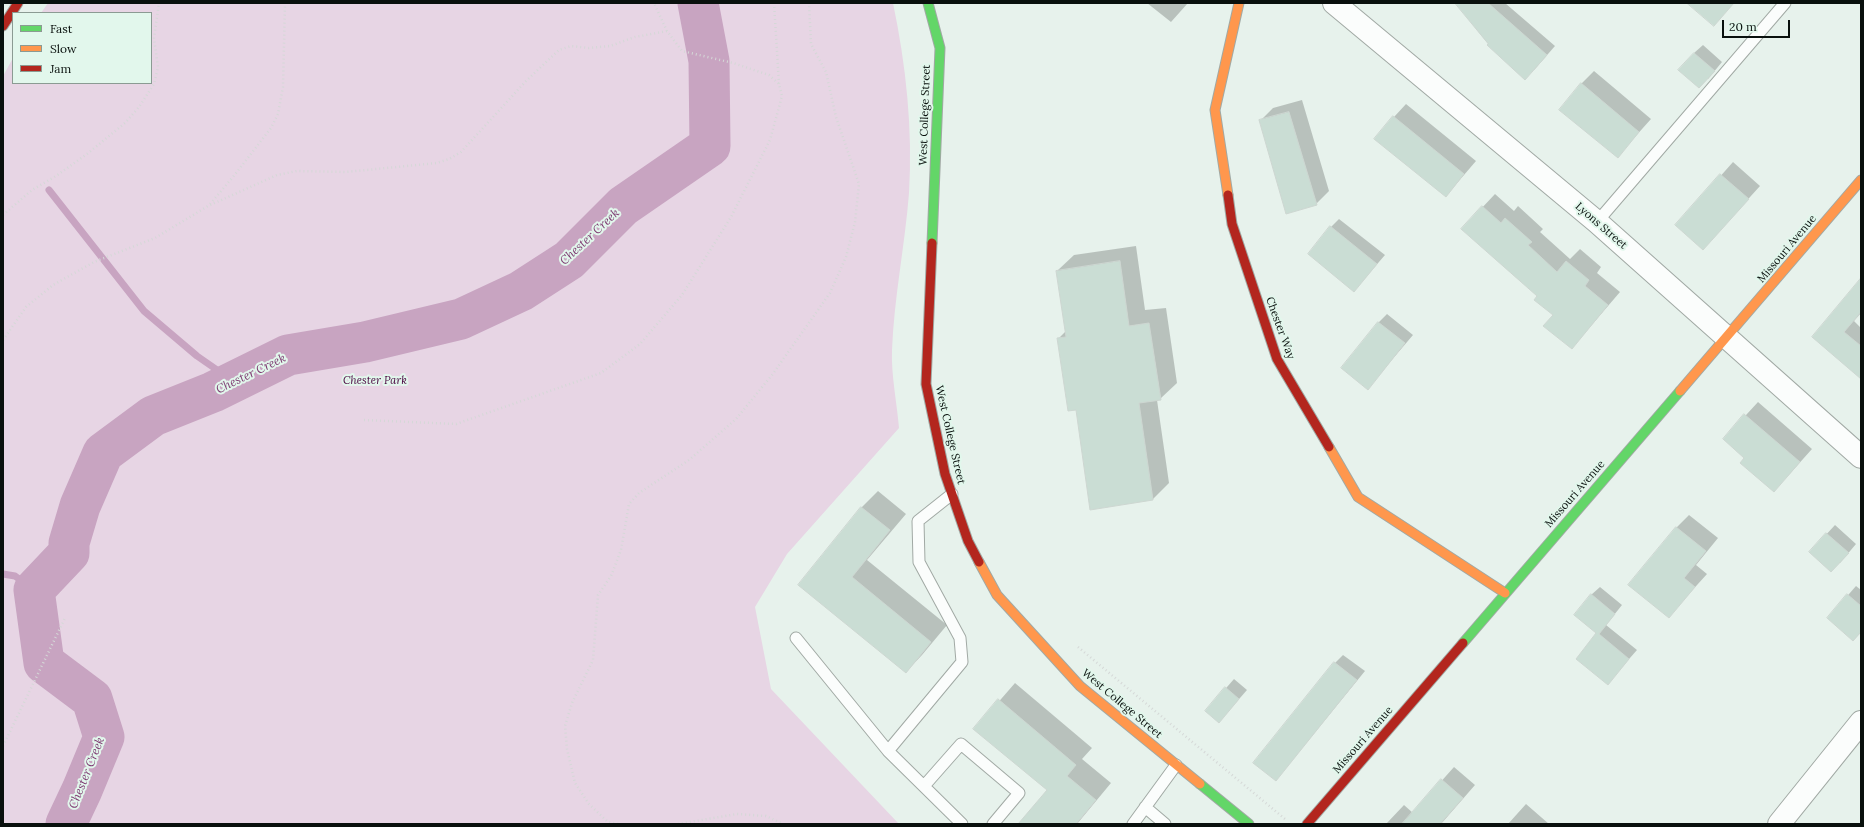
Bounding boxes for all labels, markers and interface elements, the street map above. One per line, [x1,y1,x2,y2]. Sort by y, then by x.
legend [12,12,152,84]
scale bar [1724,12,1792,38]
text: 20 m [1729,19,1757,34]
text: Fast [50,21,73,36]
text: Slow [50,41,77,56]
text: Jam [50,61,71,76]
street label: West College Street [917,64,933,166]
street label: Lyons Street [1572,200,1630,252]
water label: Chester Creek [557,206,623,268]
street label: Missouri Avenue [1755,212,1819,286]
street label: Chester Way [1263,295,1297,361]
water label: Chester Creek [214,351,288,397]
park label: Chester Park [343,374,407,388]
street label: West College Street [932,384,968,486]
street label: Missouri Avenue [1542,458,1608,530]
street label: West College Street [1079,667,1165,741]
street label: Missouri Avenue [1330,704,1396,776]
water label: Chester Creek [66,735,108,811]

